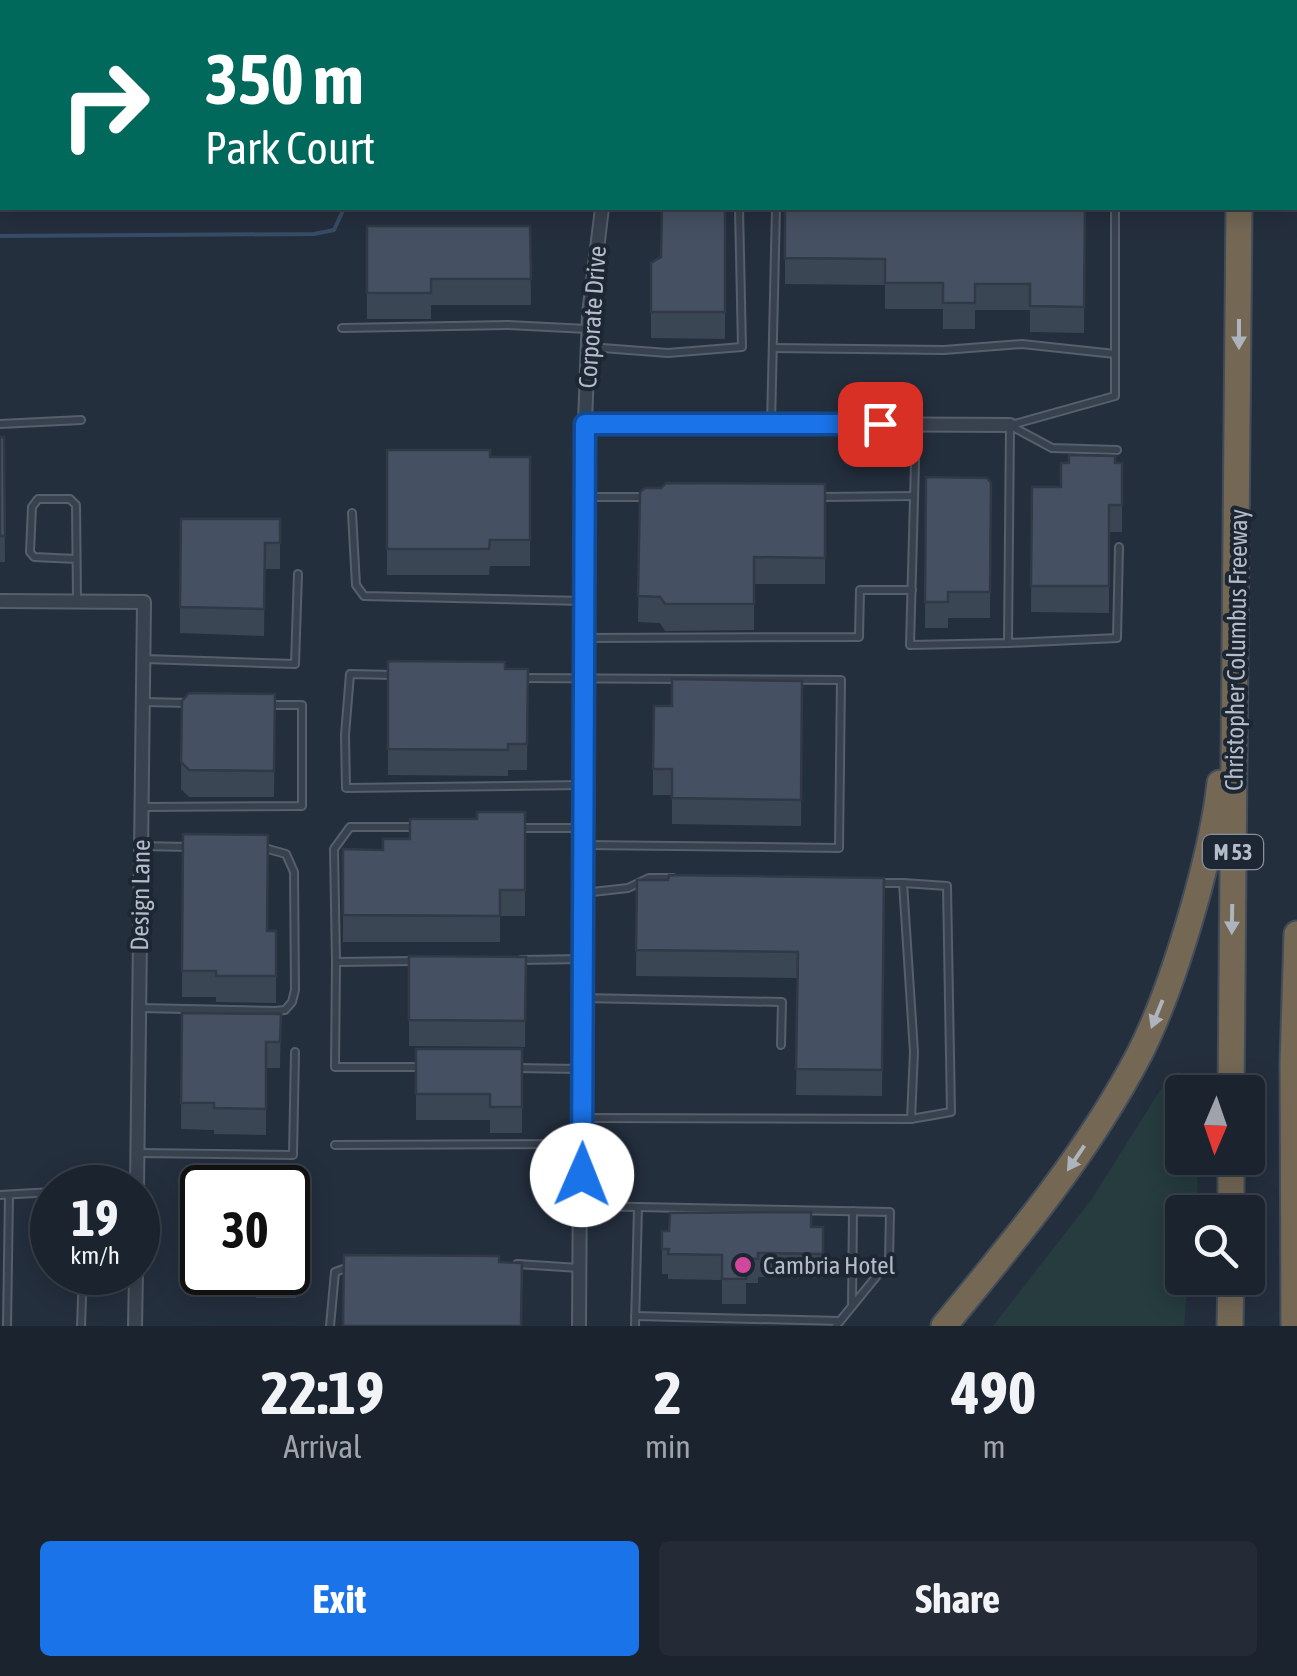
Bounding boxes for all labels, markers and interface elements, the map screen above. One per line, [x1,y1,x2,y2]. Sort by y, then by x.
text: 350 m [205,39,364,119]
icon: right [40,40,170,170]
text: Park Court [205,122,375,174]
street label: Corporate Drive [573,245,611,389]
one-way arrow [1230,319,1246,351]
pin [838,382,923,467]
icon: arrive [853,397,908,452]
street label: Christopher Columbus Freeway [1220,509,1252,791]
road number: M 53 [1203,835,1263,869]
street label: Design Lane [125,839,155,951]
one-way arrow [1224,903,1240,935]
one-way arrow [1149,999,1165,1029]
north arrow [1165,1075,1265,1175]
map controls [1165,1075,1265,1295]
position arrow [530,1123,634,1227]
one-way arrow [1067,1145,1086,1172]
speed limit sign: 30 [180,1165,310,1295]
text: 19 [71,1189,118,1247]
button: search [1165,1195,1265,1295]
text: km/h [70,1241,120,1269]
place label: Cambria Hotel [763,1251,895,1279]
marker: Cambria Hotel [732,1254,754,1276]
text: 22:19 [261,1358,384,1427]
text: 2 [654,1358,682,1427]
text: 490 [952,1358,1036,1427]
text: Arrival [283,1428,362,1465]
text: min [645,1428,691,1465]
text: m [982,1428,1005,1465]
button: Exit [40,1541,639,1656]
button: Share [659,1541,1257,1656]

